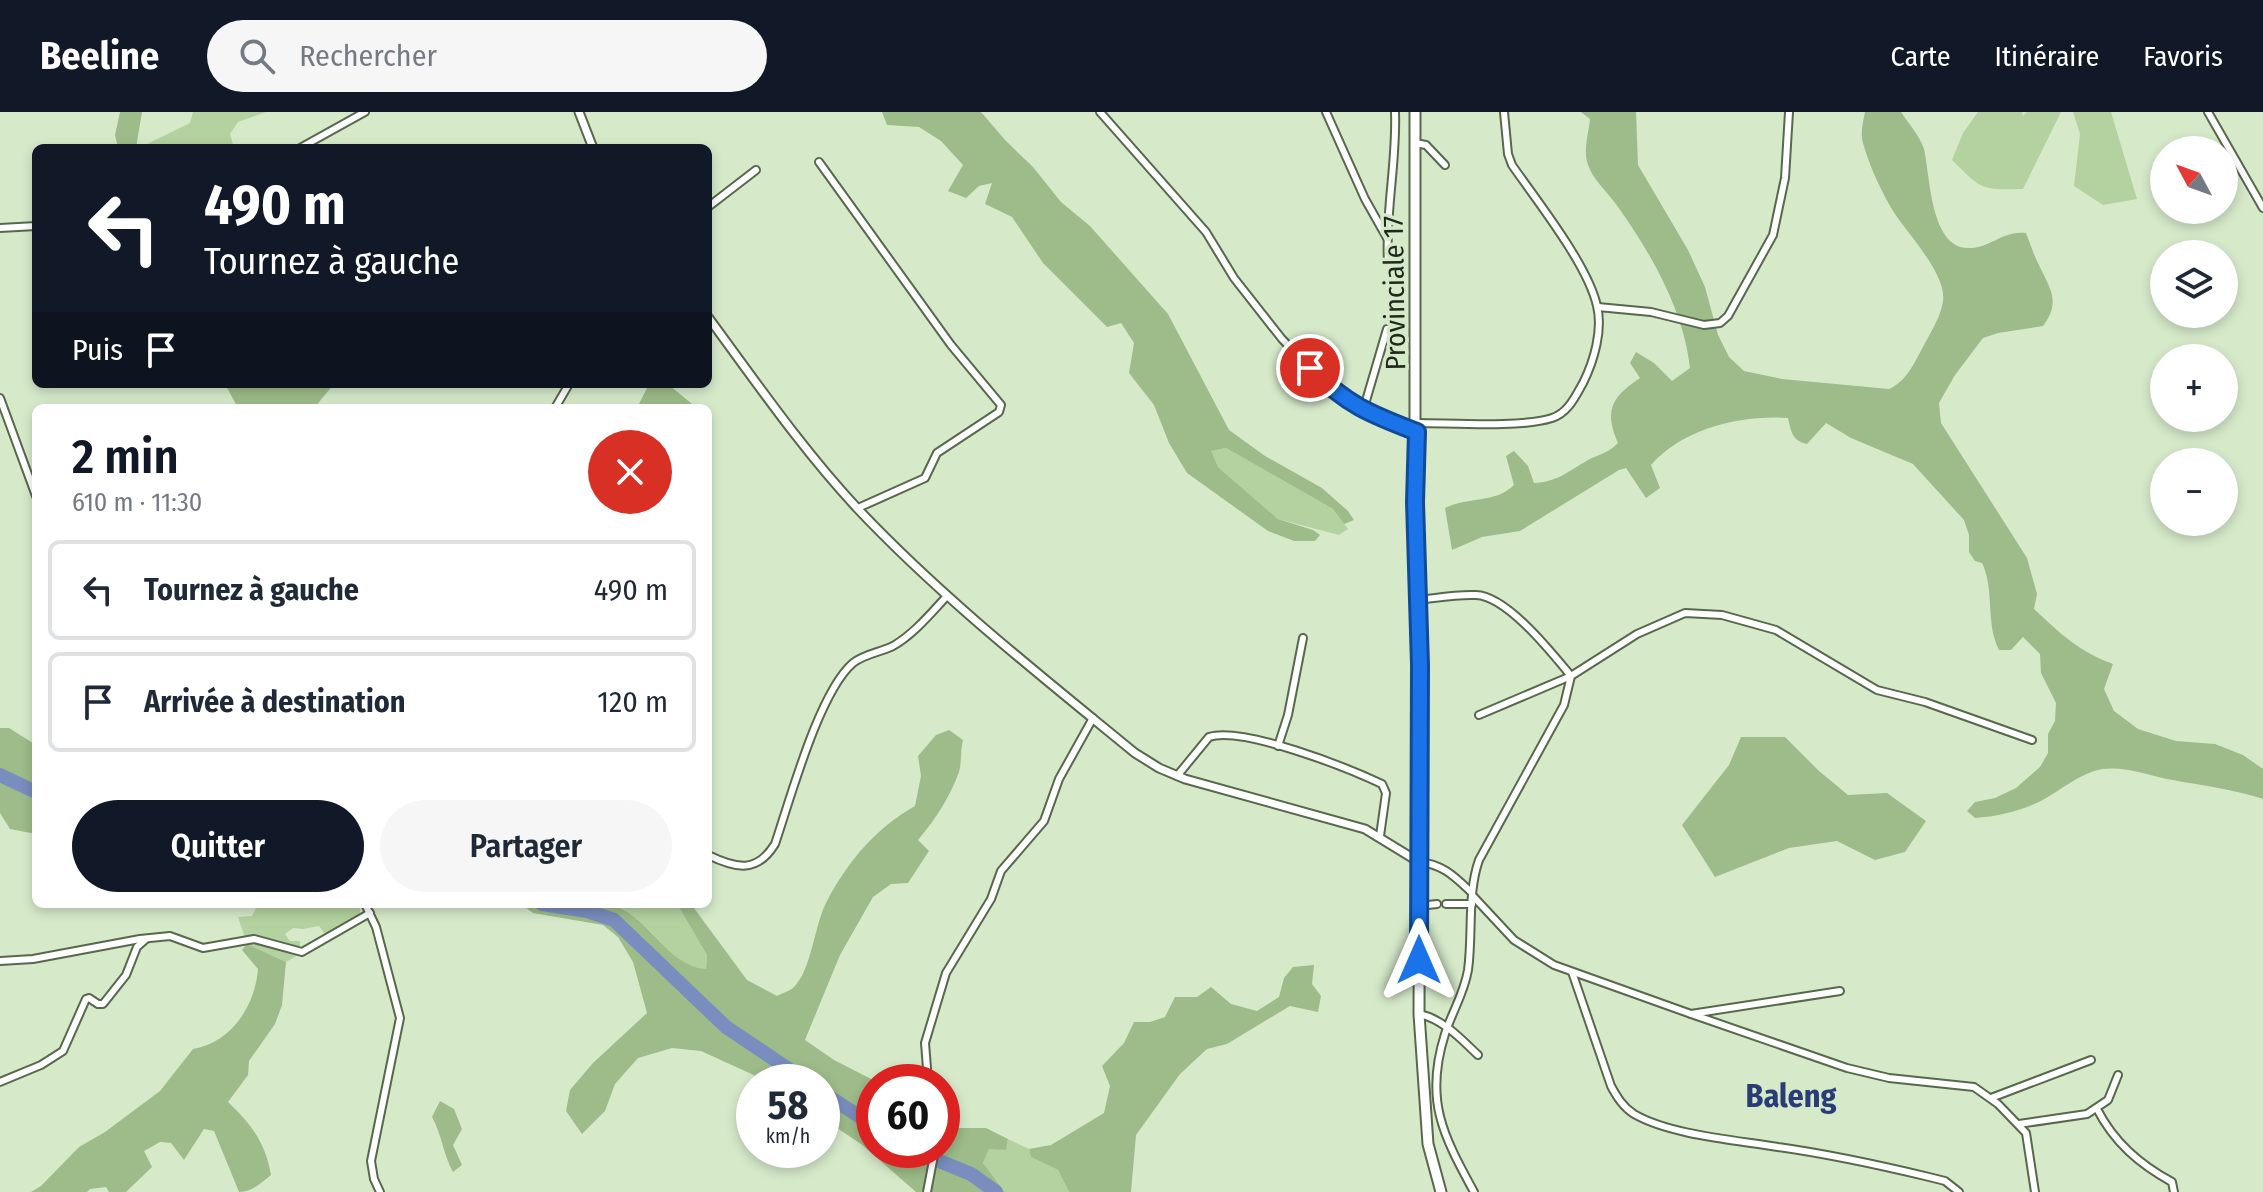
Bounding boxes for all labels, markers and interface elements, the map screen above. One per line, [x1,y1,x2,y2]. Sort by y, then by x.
search box [207,20,767,92]
text: Beeline [40,33,159,79]
icon: search [235,34,279,78]
text: Rechercher [299,38,437,74]
text: Carte [1891,40,1951,73]
text: Itinéraire [1995,40,2099,73]
text: Favoris [2143,40,2223,73]
north arrow [2150,136,2238,224]
map controls [2150,136,2238,536]
text: 490 m [204,172,346,239]
icon: left [72,176,176,280]
street label: Provinciale 17 [1377,216,1412,370]
text: Tournez à gauche [204,240,459,284]
button: layers [2150,240,2238,328]
icon: arrive [139,328,183,372]
text: Puis [72,332,123,368]
pin [1276,334,1344,402]
button: + [2150,344,2238,432]
icon: arrive [1288,346,1332,390]
text: 2 min [72,428,179,486]
button: close [588,430,672,514]
button: − [2150,448,2238,536]
text: 610 m · 11:30 [72,487,202,518]
icon: left [76,568,120,612]
text: Tournez à gauche [144,572,359,608]
text: 490 m [594,572,668,608]
icon: arrive [76,680,120,724]
text: Arrivée à destination [144,684,405,720]
text: 120 m [597,684,668,720]
button: Quitter [72,800,364,892]
button: Partager [380,800,672,892]
position arrow [1377,918,1461,1002]
speed limit sign: 60 [856,1064,960,1168]
district label: Baleng [1746,1077,1837,1115]
text: 58 [768,1082,808,1130]
text: km/h [766,1124,810,1148]

